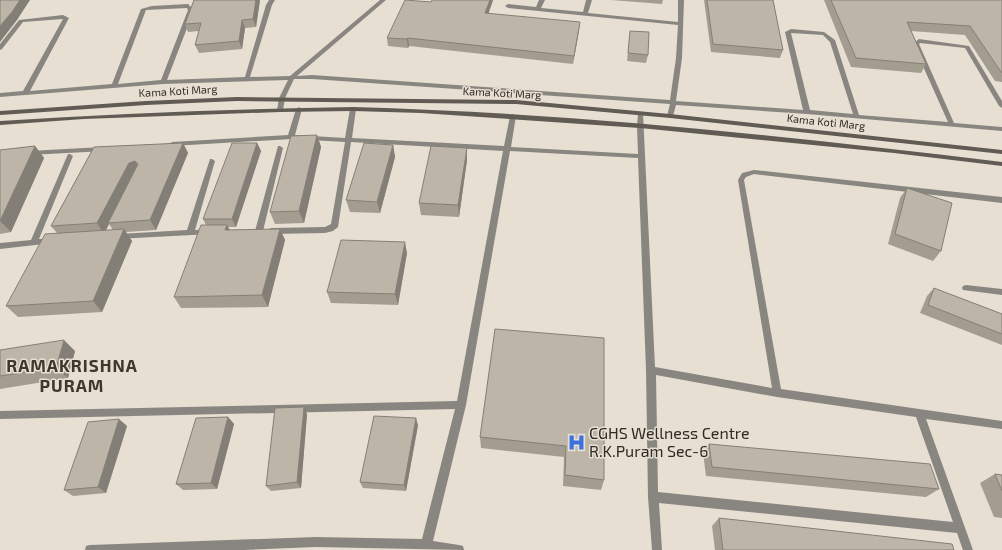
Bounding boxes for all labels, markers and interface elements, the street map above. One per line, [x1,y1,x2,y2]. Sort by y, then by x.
street label: Kama Koti Marg [138,82,218,99]
street label: Kama Koti Marg [462,84,542,101]
street label: Kama Koti Marg [786,111,866,132]
district label: RAMAKRISHNA PURAM [6,355,138,395]
place label: CGHS Wellness Centre R.K.Puram Sec-6 [589,423,750,460]
hospital icon: CGHS Wellness Centre R.K.Puram Sec-6 [566,432,586,452]

